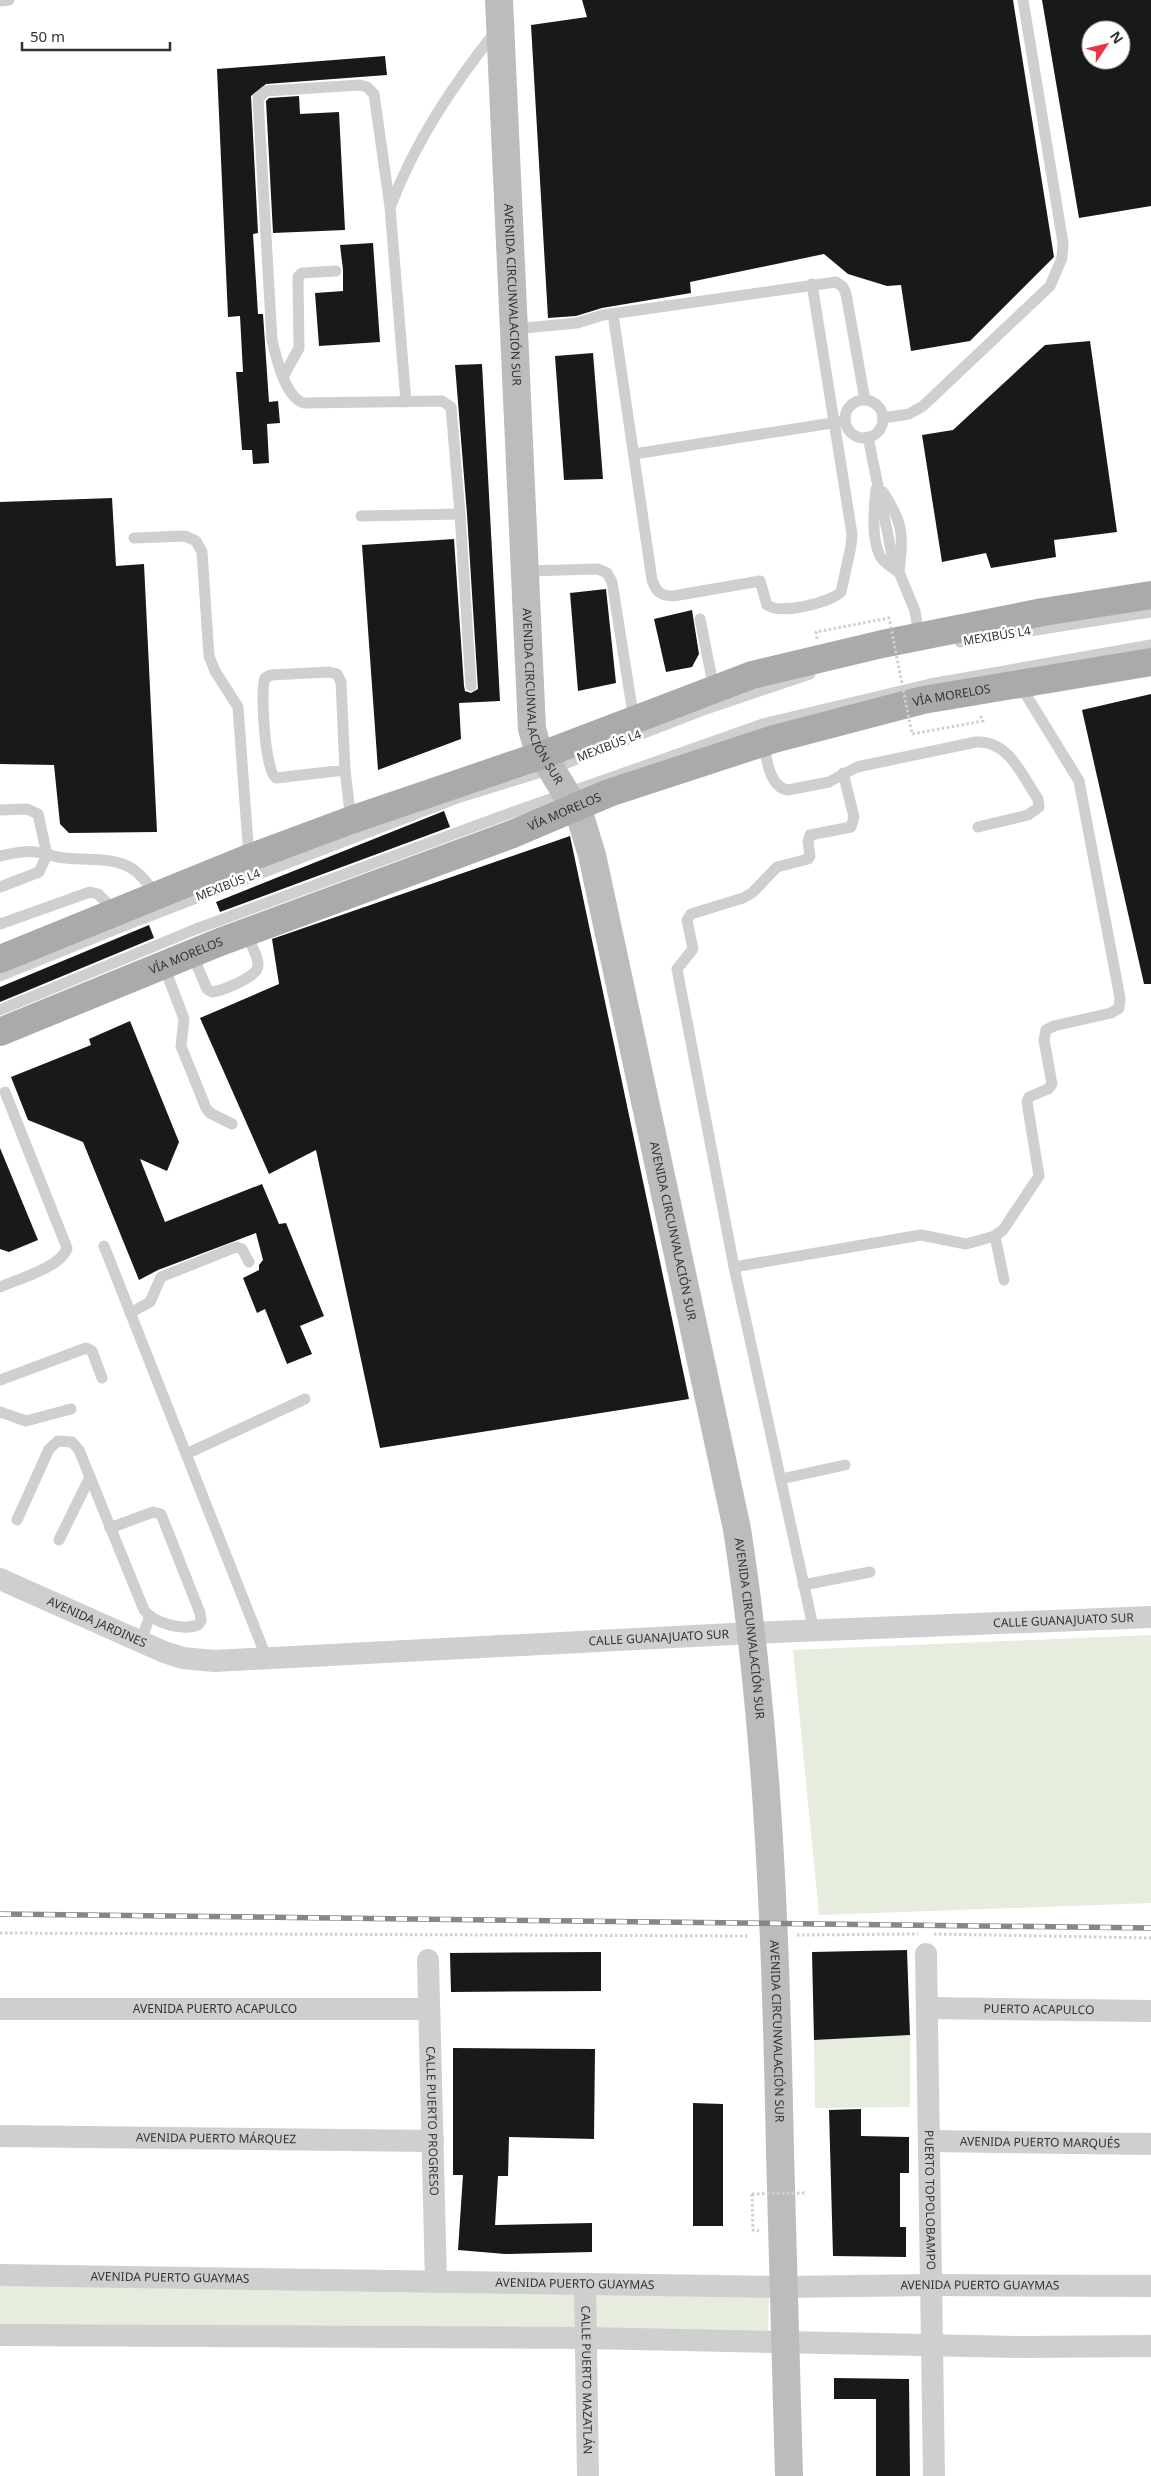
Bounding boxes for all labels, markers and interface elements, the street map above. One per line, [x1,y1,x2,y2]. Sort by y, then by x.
scale bar [22,20,170,52]
north arrow [1081,20,1131,70]
text: 50 m [30,26,65,46]
text: N [1106,27,1128,47]
street label: AVENIDA CIRCUNVALACIÓN SUR [500,203,525,387]
street label: AVENIDA CIRCUNVALACIÓN SUR [519,608,568,788]
street label: MEXIBÚS L4 [962,622,1032,649]
street label: VÍA MORELOS [911,680,992,710]
street label: MEXIBÚS L4 [574,725,644,766]
street label: VÍA MORELOS [525,788,604,835]
street label: MEXIBÚS L4 [193,864,263,905]
street label: VÍA MORELOS [146,933,226,978]
street label: AVENIDA CIRCUNVALACIÓN SUR [646,1140,701,1322]
street label: AVENIDA CIRCUNVALACIÓN SUR [730,1536,769,1720]
street label: AVENIDA JARDINES [45,1592,150,1651]
street label: CALLE GUANAJUATO SUR [993,1609,1135,1631]
street label: CALLE GUANAJUATO SUR [588,1625,730,1649]
street label: AVENIDA CIRCUNVALACIÓN SUR [766,1940,788,2123]
street label: AVENIDA PUERTO ACAPULCO [133,2000,297,2017]
street label: PUERTO ACAPULCO [984,2000,1094,2018]
street label: CALLE PUERTO PROGRESO [422,2046,443,2196]
street label: AVENIDA PUERTO MÁRQUEZ [136,2129,296,2147]
street label: PUERTO TOPOLOBAMPO [921,2130,940,2270]
street label: AVENIDA PUERTO MARQUÉS [960,2132,1121,2152]
street label: AVENIDA PUERTO GUAYMAS [90,2267,250,2287]
street label: AVENIDA PUERTO GUAYMAS [495,2274,655,2293]
street label: AVENIDA PUERTO GUAYMAS [900,2276,1060,2294]
street label: CALLE PUERTO MAZATLÁN [577,2305,597,2455]

